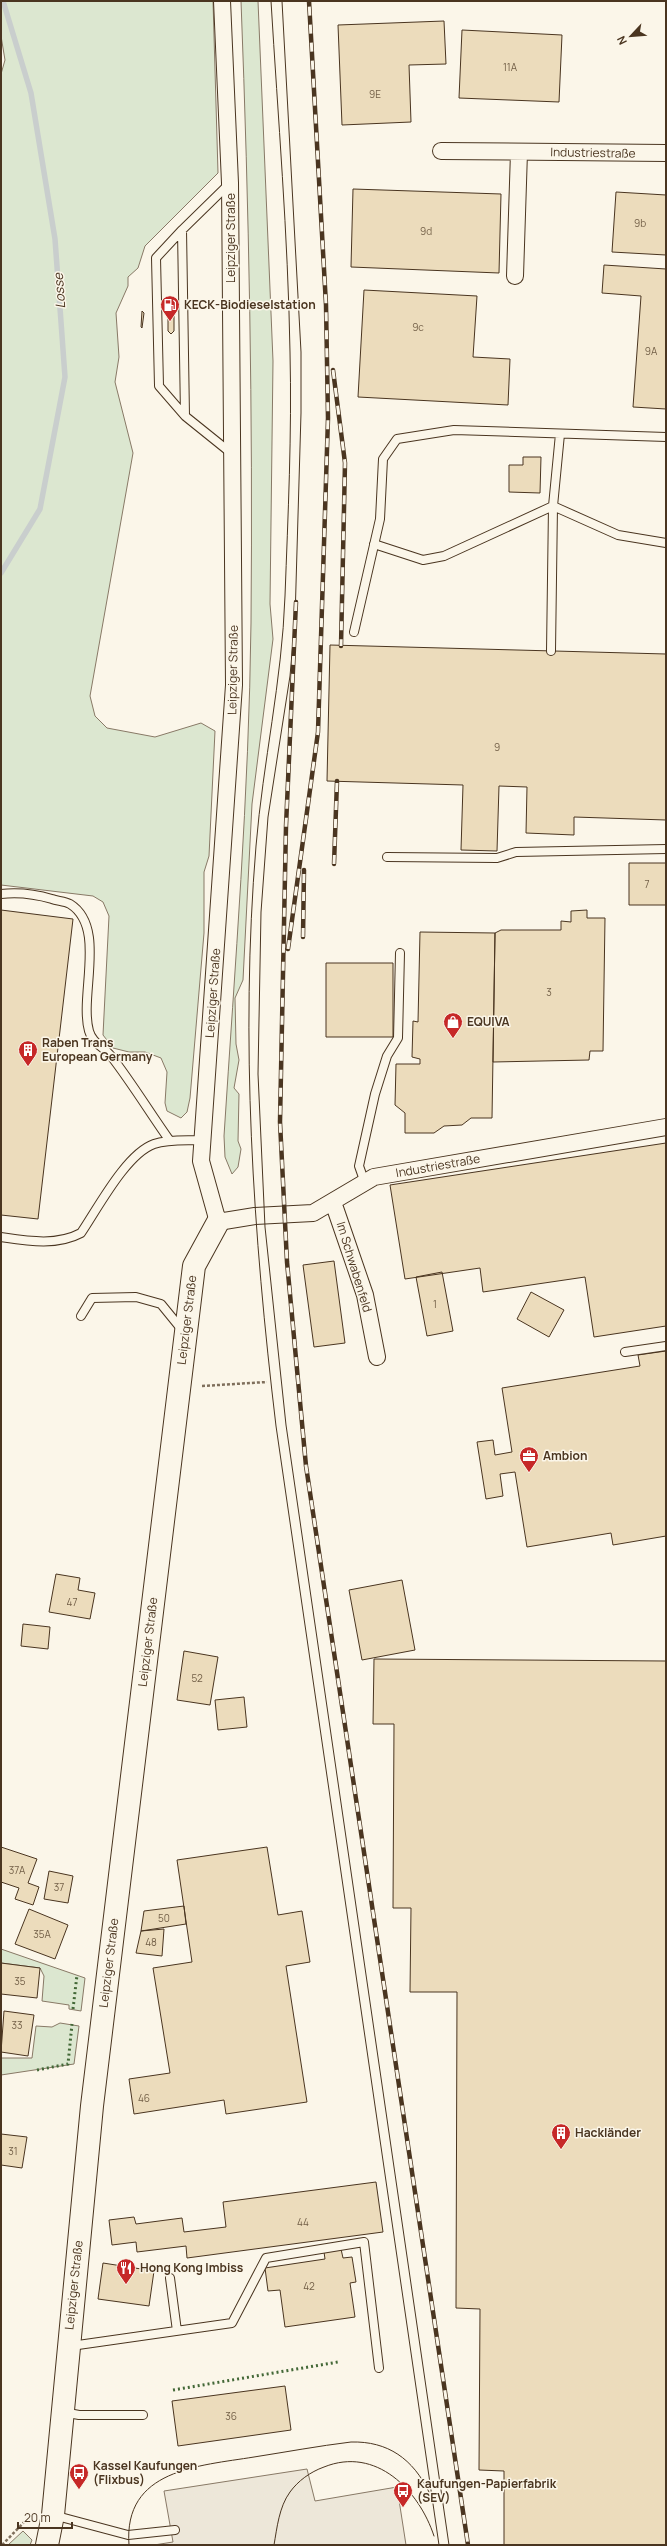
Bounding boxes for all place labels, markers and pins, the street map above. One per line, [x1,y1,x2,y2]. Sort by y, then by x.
fuel station icon: KECK-Biodieselstation [159,294,181,322]
place label: KECK-Biodieselstation [184,296,316,313]
shop icon: EQUIVA [442,1011,464,1039]
place label: EQUIVA [467,1013,510,1030]
place label: Raben Trans European Germany [42,1034,153,1065]
building icon: Raben Trans European Germany [17,1039,39,1067]
office icon: Ambion [518,1445,540,1473]
place label: Ambion [543,1447,588,1464]
building icon: Hackländer [550,2122,572,2150]
place label: Hackländer [575,2124,641,2141]
restaurant icon: Hong Kong Imbiss [115,2257,137,2285]
place label: Hong Kong Imbiss [140,2259,244,2276]
place label: Kassel Kaufungen (Flixbus) [93,2457,197,2488]
bus stop icon: Kassel Kaufungen (Flixbus) [68,2462,90,2490]
place label: Kaufungen-Papierfabrik (SEV) [417,2475,557,2506]
bus stop icon: Kaufungen-Papierfabrik (SEV) [392,2480,414,2508]

